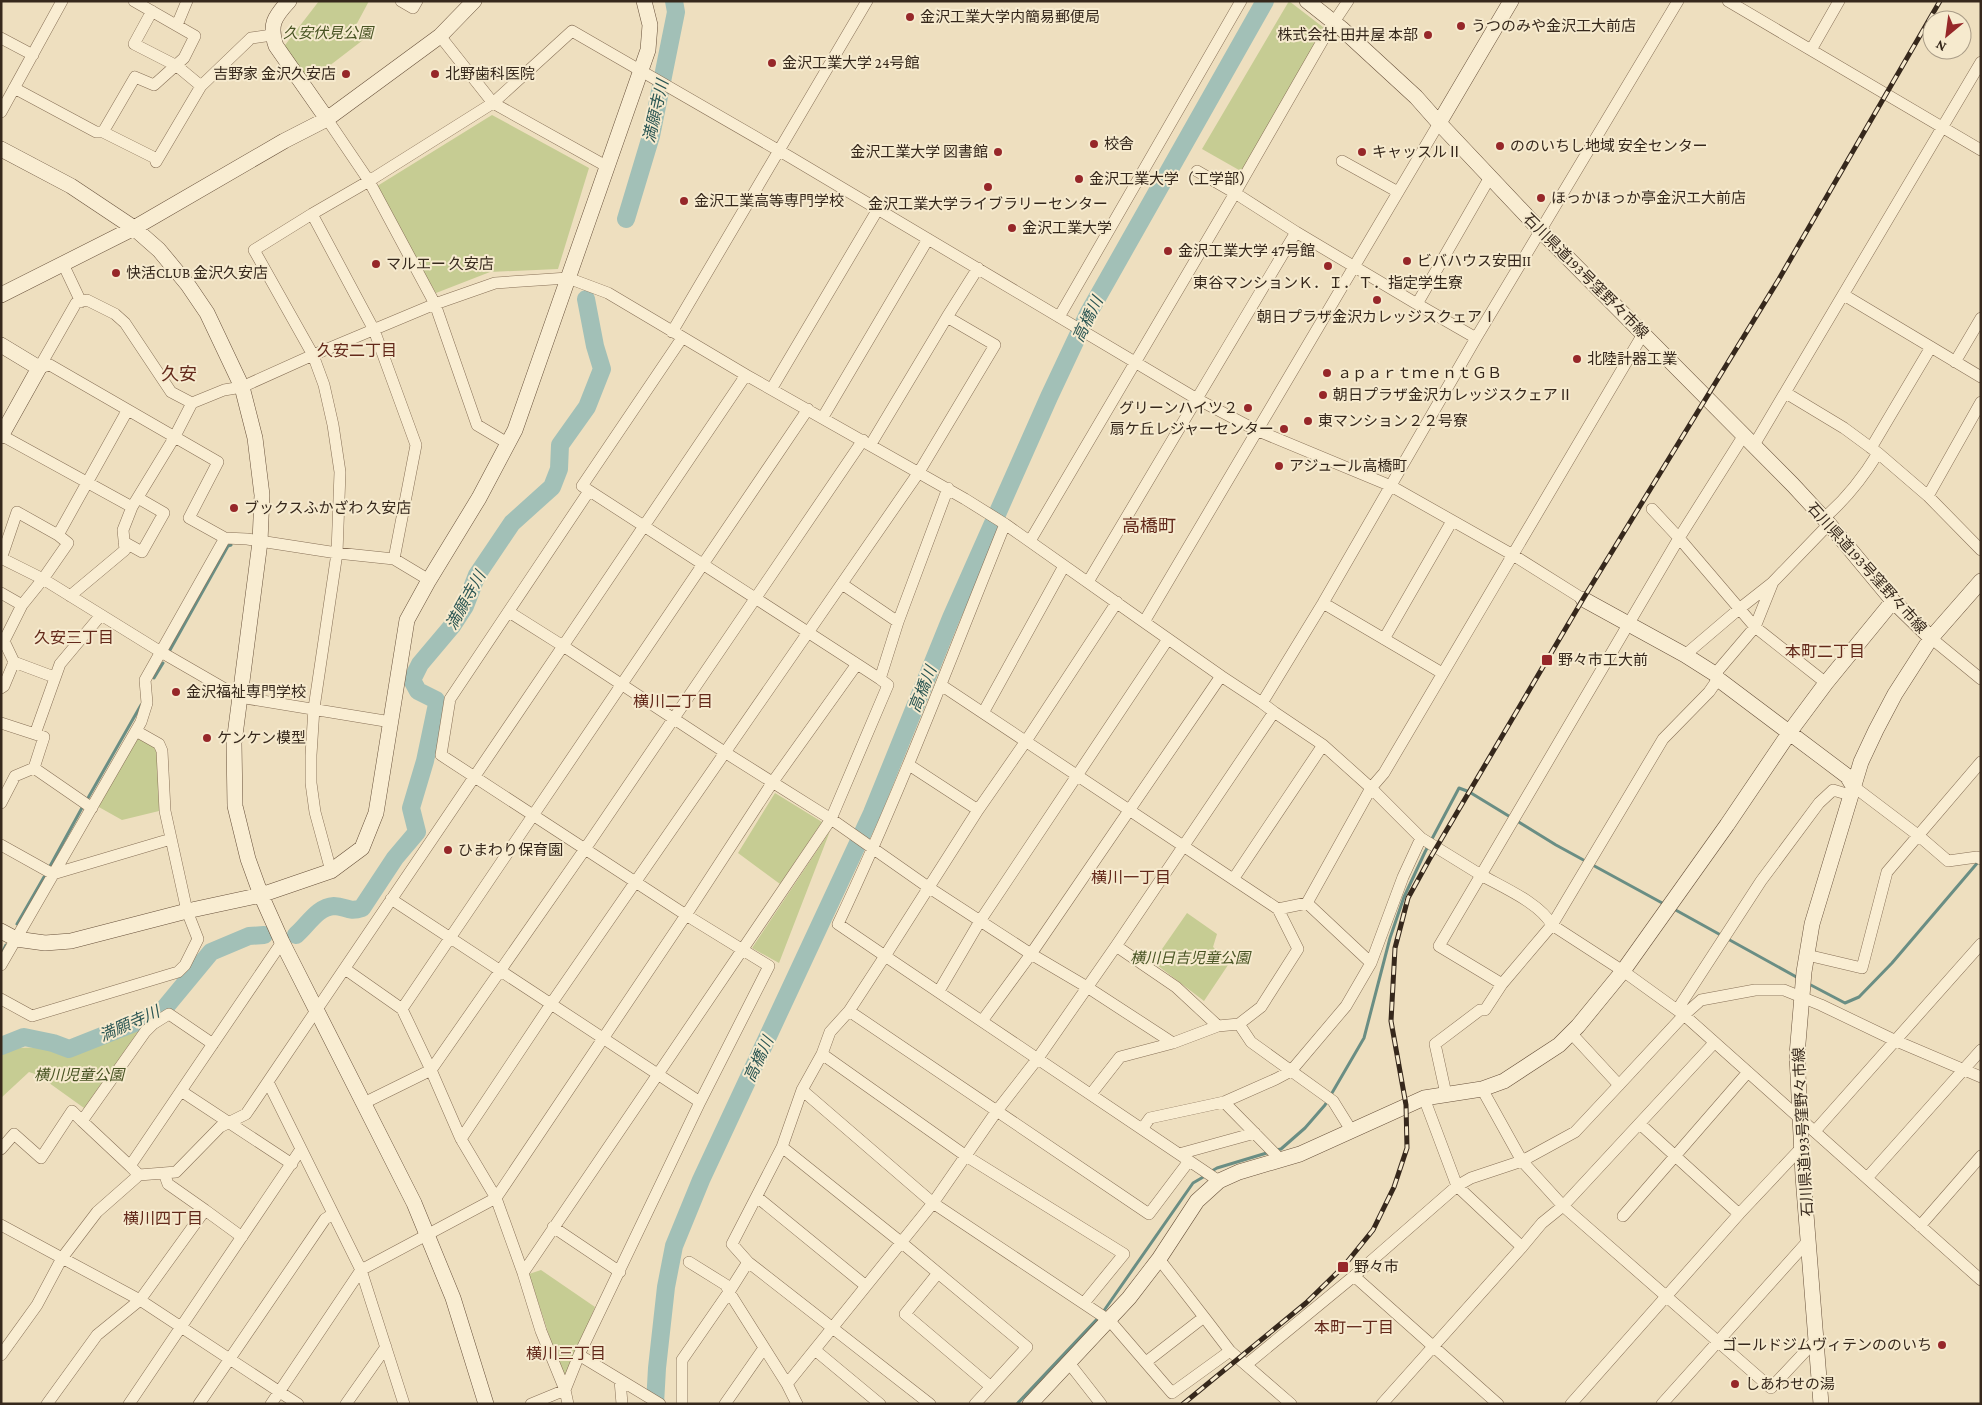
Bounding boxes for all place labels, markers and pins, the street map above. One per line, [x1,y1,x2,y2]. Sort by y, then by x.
place label: 金沢工業大学内簡易郵便局 [920,9,1100,25]
marker: 金沢工業大学内簡易郵便局 [904,11,916,23]
place label: うつのみや金沢工大前店 [1471,18,1636,34]
marker: うつのみや金沢工大前店 [1455,20,1467,32]
place label: 株式会社 田井屋 本部 [1277,26,1418,43]
marker: 株式会社 田井屋 本部 [1422,29,1434,41]
place label: 金沢工業大学 24号館 [782,55,920,71]
marker: 金沢工業大学 24号館 [766,57,778,69]
place label: 北野歯科医院 [445,65,535,82]
place label: 吉野家 金沢久安店 [213,66,336,82]
marker: 吉野家 金沢久安店 [340,68,352,80]
marker: 北野歯科医院 [429,68,441,80]
place label: 校舎 [1104,136,1134,152]
marker: 校舎 [1088,138,1100,150]
place label: ののいちし地域 安全センター [1510,138,1708,154]
marker: ののいちし地域 安全センター [1494,140,1506,152]
place label: 金沢工業大学 図書館 [850,144,988,160]
place label: キャッスルⅡ [1372,144,1462,160]
marker: 金沢工業大学 図書館 [992,146,1004,158]
marker: キャッスルⅡ [1356,146,1368,158]
place label: 金沢工業大学（工学部） [1089,171,1254,187]
marker: 金沢工業大学（工学部） [1073,173,1085,185]
marker: 金沢工業大学ライブラリーセンター [982,181,994,193]
place label: ほっかほっか亭金沢エ大前店 [1551,190,1746,206]
marker: ほっかほっか亭金沢エ大前店 [1535,192,1547,204]
place label: 金沢工業高等専門学校 [694,193,844,209]
marker: 金沢工業高等専門学校 [678,195,690,207]
place label: 金沢工業大学ライブラリーセンター [868,196,1108,212]
place label: 金沢工業大学 [1022,220,1112,236]
marker: 金沢工業大学 [1006,222,1018,234]
place label: 金沢工業大学 47号館 [1178,243,1315,259]
marker: 金沢工業大学 47号館 [1162,245,1174,257]
place label: ビバハウス安田II [1417,253,1531,269]
marker: ビバハウス安田II [1401,255,1413,267]
place label: マルエー 久安店 [386,256,494,272]
marker: マルエー 久安店 [370,258,382,270]
marker: 東谷マンションＫ．Ｉ．Ｔ．指定学生寮 [1322,260,1334,272]
place label: 快活CLUB 金沢久安店 [126,265,268,281]
marker: 快活CLUB 金沢久安店 [110,267,122,279]
place label: 東谷マンションＫ．Ｉ．Ｔ．指定学生寮 [1193,274,1463,291]
marker: 朝日プラザ金沢カレッジスクェアⅠ [1371,294,1383,306]
place label: 朝日プラザ金沢カレッジスクェアⅠ [1257,309,1497,325]
place label: 北陸計器工業 [1587,350,1677,367]
marker: 北陸計器工業 [1571,353,1583,365]
place label: ａｐａｒｔｍｅｎｔＧＢ [1337,365,1502,382]
marker: ａｐａｒｔｍｅｎｔＧＢ [1321,367,1333,379]
place label: 朝日プラザ金沢カレッジスクェアⅡ [1333,387,1573,403]
marker: 朝日プラザ金沢カレッジスクェアⅡ [1317,389,1329,401]
place label: グリーンハイツ２ [1119,400,1238,416]
marker: グリーンハイツ２ [1242,402,1254,414]
place label: 東マンション２２号寮 [1318,413,1468,429]
marker: 東マンション２２号寮 [1302,415,1314,427]
place label: 扇ケ丘レジャーセンター [1110,421,1274,437]
marker: 扇ケ丘レジャーセンター [1278,423,1290,435]
place label: アジュール高橋町 [1289,458,1407,474]
marker: アジュール高橋町 [1273,460,1285,472]
place label: ブックスふかざわ 久安店 [244,500,411,516]
marker: ブックスふかざわ 久安店 [228,502,240,514]
place label: 野々市工大前 [1558,652,1648,668]
marker: 野々市工大前 [1540,653,1554,667]
place label: 金沢福祉専門学校 [186,684,306,700]
marker: 金沢福祉専門学校 [170,686,182,698]
place label: ケンケン模型 [217,730,306,746]
marker: ケンケン模型 [201,732,213,744]
place label: ひまわり保育園 [458,842,563,858]
marker: ひまわり保育園 [442,844,454,856]
place label: 野々市 [1354,1259,1399,1275]
marker: 野々市 [1336,1260,1350,1274]
place label: ゴールドジムヴィテンののいち [1722,1337,1932,1353]
marker: ゴールドジムヴィテンののいち [1936,1339,1948,1351]
place label: しあわせの湯 [1745,1376,1835,1392]
marker: しあわせの湯 [1729,1378,1741,1390]

